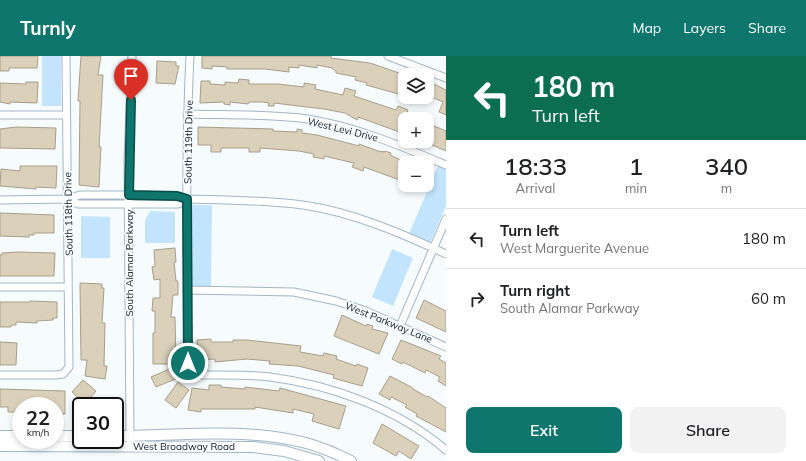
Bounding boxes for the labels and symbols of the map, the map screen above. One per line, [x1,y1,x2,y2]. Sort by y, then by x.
pin [114,59,148,100]
street label: South 119th Drive [181,100,196,184]
street label: West Levi Drive [306,114,379,145]
street label: South 118th Drive [61,172,76,256]
street label: South Alamar Parkway [123,209,136,317]
street label: West Parkway Lane [343,299,434,346]
position arrow [167,342,209,384]
speed limit sign: 30 [72,397,124,449]
street label: West Broadway Road [133,440,235,453]

